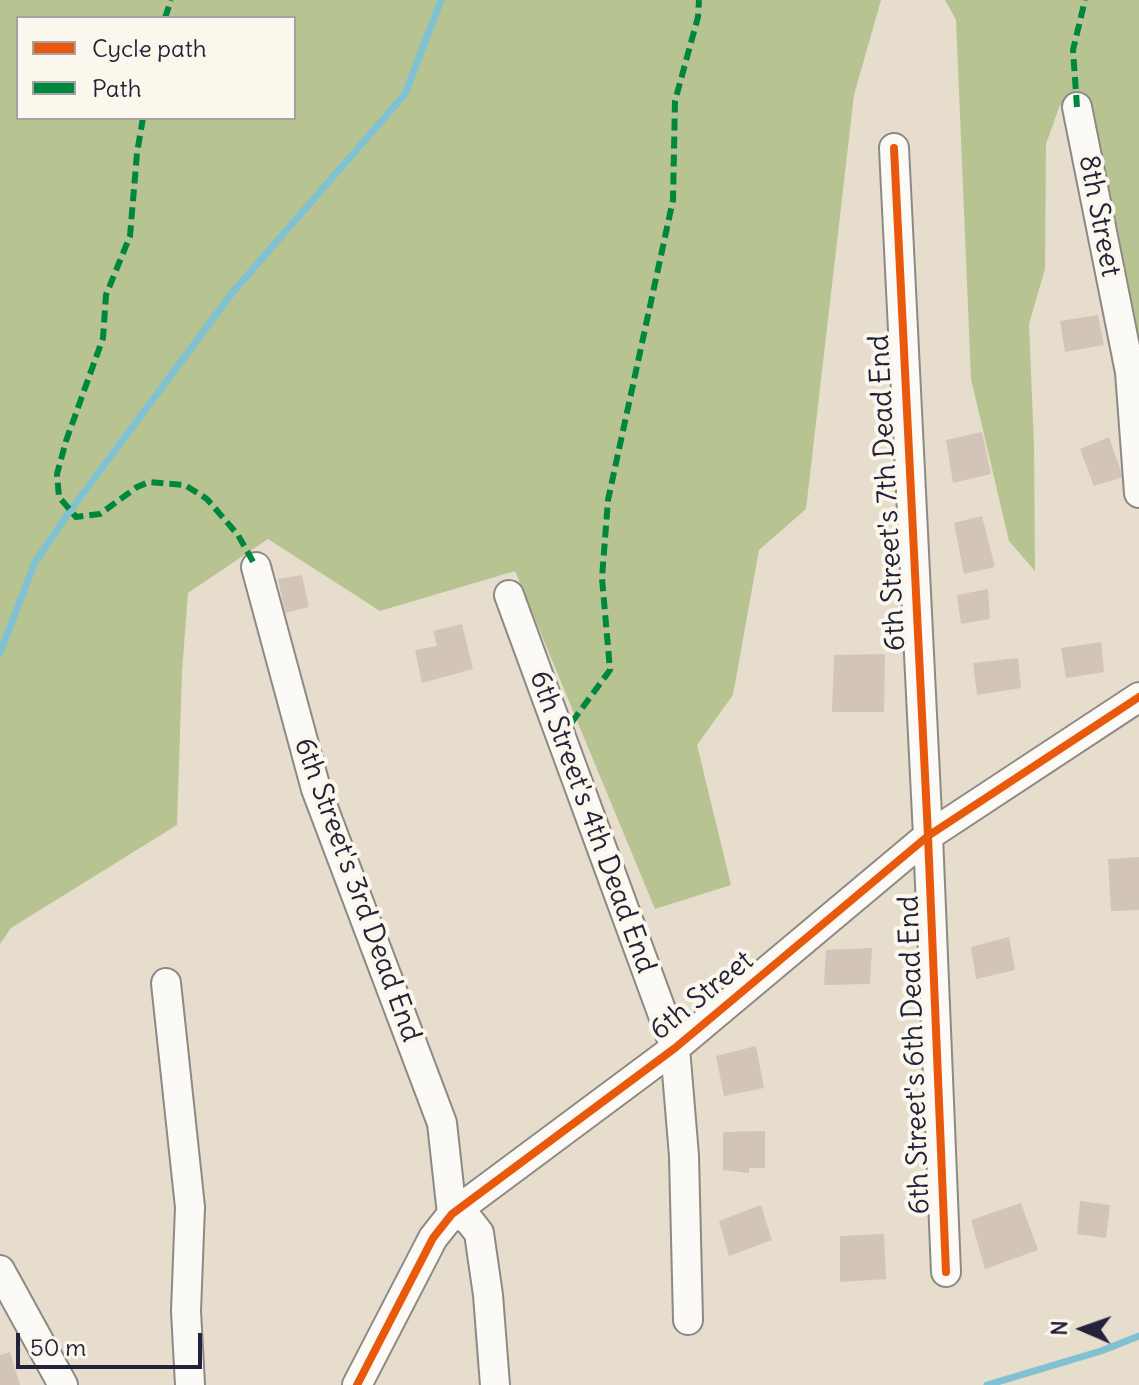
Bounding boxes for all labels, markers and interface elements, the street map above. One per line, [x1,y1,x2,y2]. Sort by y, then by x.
legend [16,16,296,120]
text: Cycle path [92,33,207,63]
text: Path [92,73,142,103]
street label: 8th Street [1071,152,1127,280]
street label: 6th Street's 7th Dead End [863,334,913,652]
street label: 6th Street's 4th Dead End [522,666,662,978]
street label: 6th Street's 3rd Dead End [286,733,428,1047]
street label: 6th Street's 6th Dead End [893,895,937,1215]
street label: 6th Street [644,944,760,1048]
north arrow [1043,1289,1123,1369]
scale bar [20,1317,206,1367]
text: N [1045,1320,1073,1336]
text: 50 m [30,1332,86,1362]

